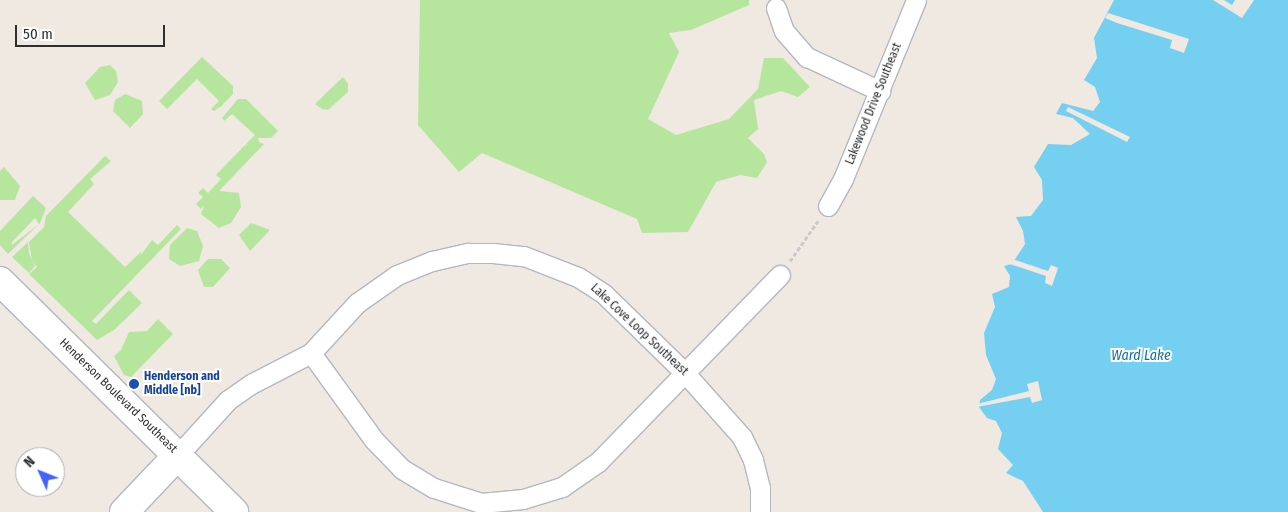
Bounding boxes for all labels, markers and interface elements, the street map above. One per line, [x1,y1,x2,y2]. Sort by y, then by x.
scale bar [18,15,168,47]
text: 50 m [23,25,53,43]
street label: Lakewood Drive Southeast [843,41,905,167]
street label: Lake Cove Loop Southeast [587,281,691,379]
street label: Henderson Boulevard Southeast [56,336,180,456]
water label: Ward Lake [1111,348,1171,364]
place label: Henderson and Middle [nb] [144,370,220,398]
marker: Henderson and Middle [nb] [128,378,140,390]
north arrow [15,447,65,497]
text: N [21,453,39,471]

